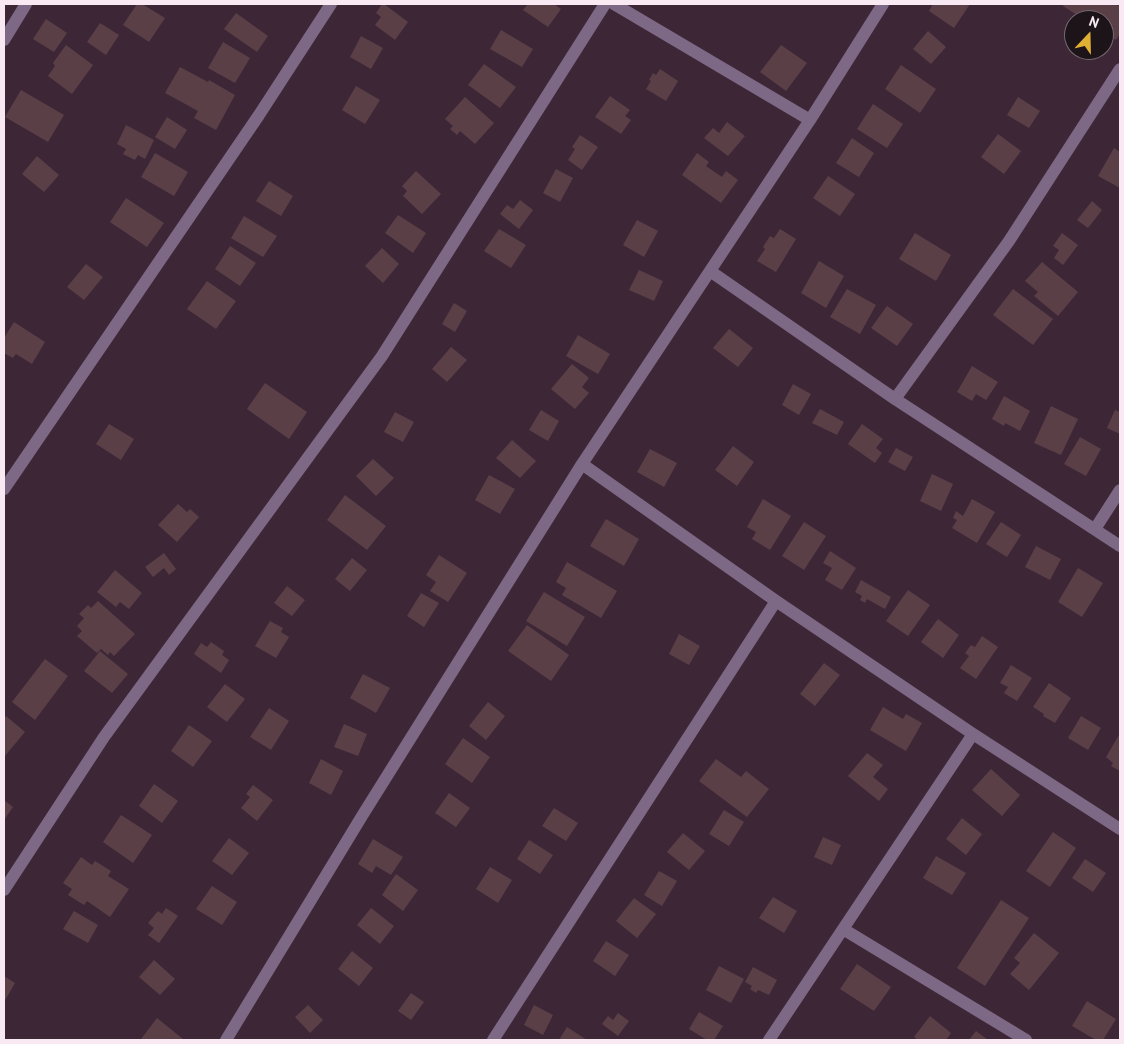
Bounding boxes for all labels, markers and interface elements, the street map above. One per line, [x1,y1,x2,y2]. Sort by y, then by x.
north arrow [1064,10,1114,60]
text: N [1086,12,1102,32]

